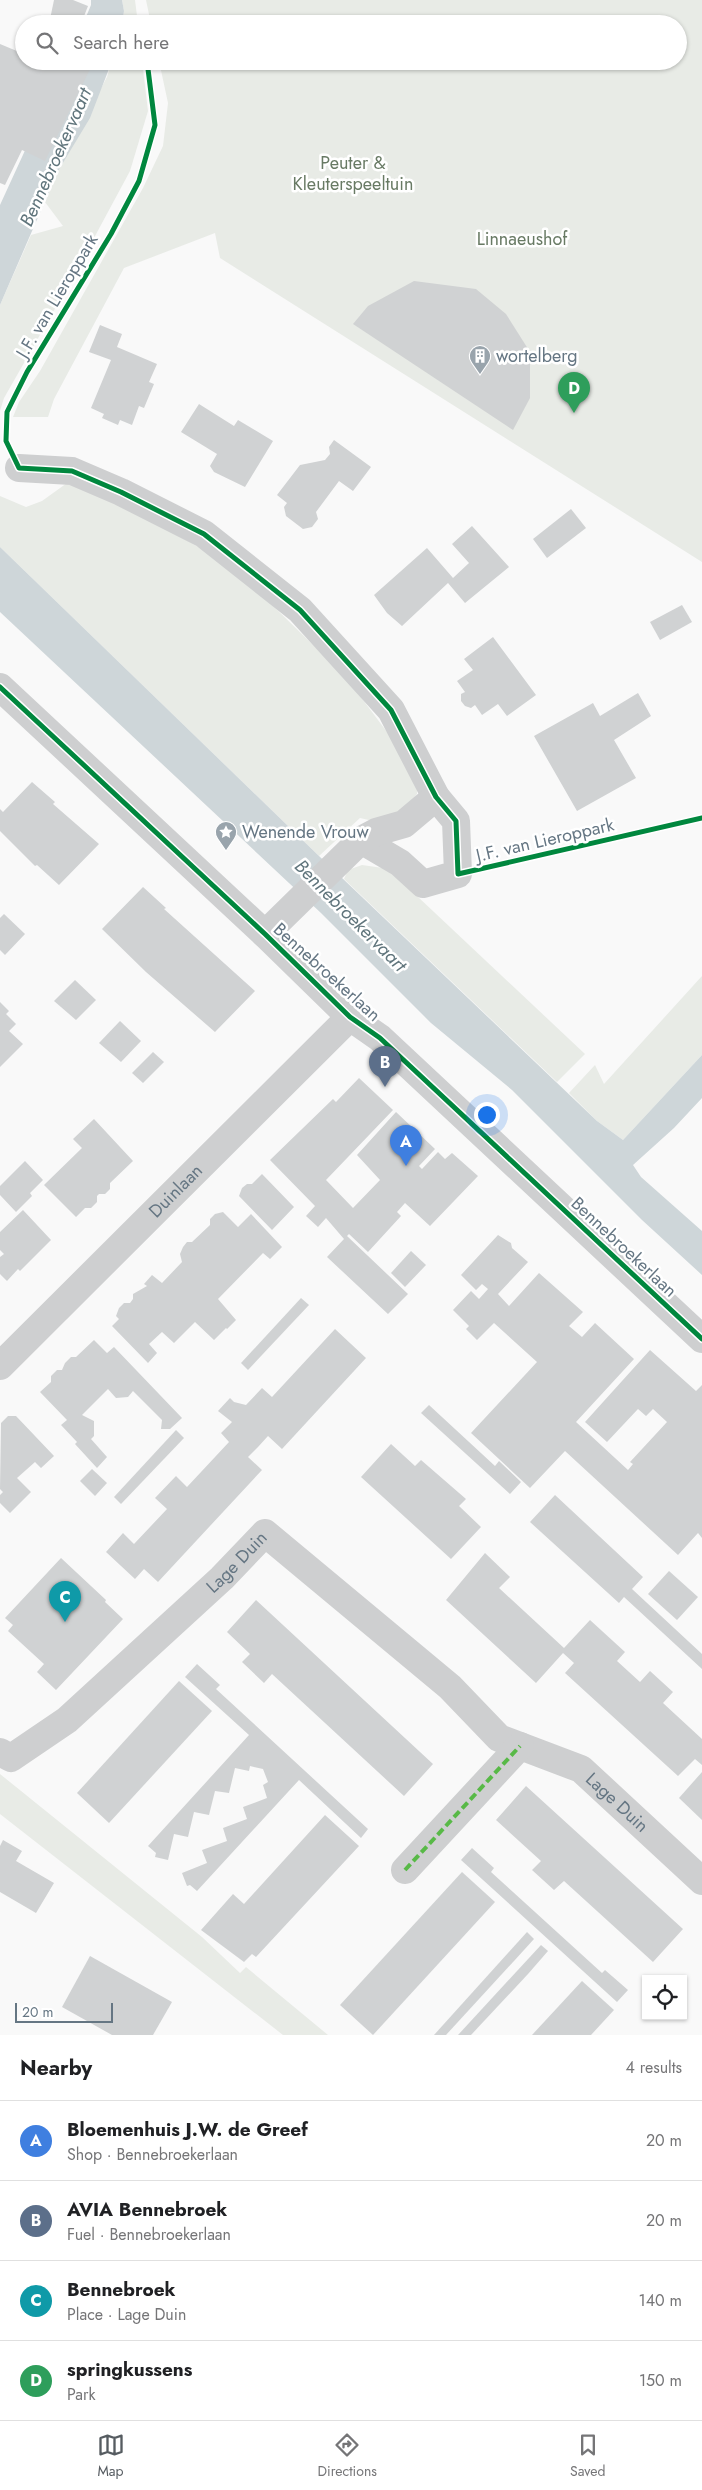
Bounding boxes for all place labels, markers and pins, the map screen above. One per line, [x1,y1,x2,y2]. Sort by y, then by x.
place label: wortelberg [496,343,577,369]
building icon: wortelberg [468,344,492,375]
pin: D [558,372,590,413]
place label: Wenende Vrouw [242,819,370,845]
place icon: Wenende Vrouw [214,820,238,851]
pin: B [369,1046,401,1087]
pin: A [390,1125,422,1166]
pin: C [49,1581,81,1622]

